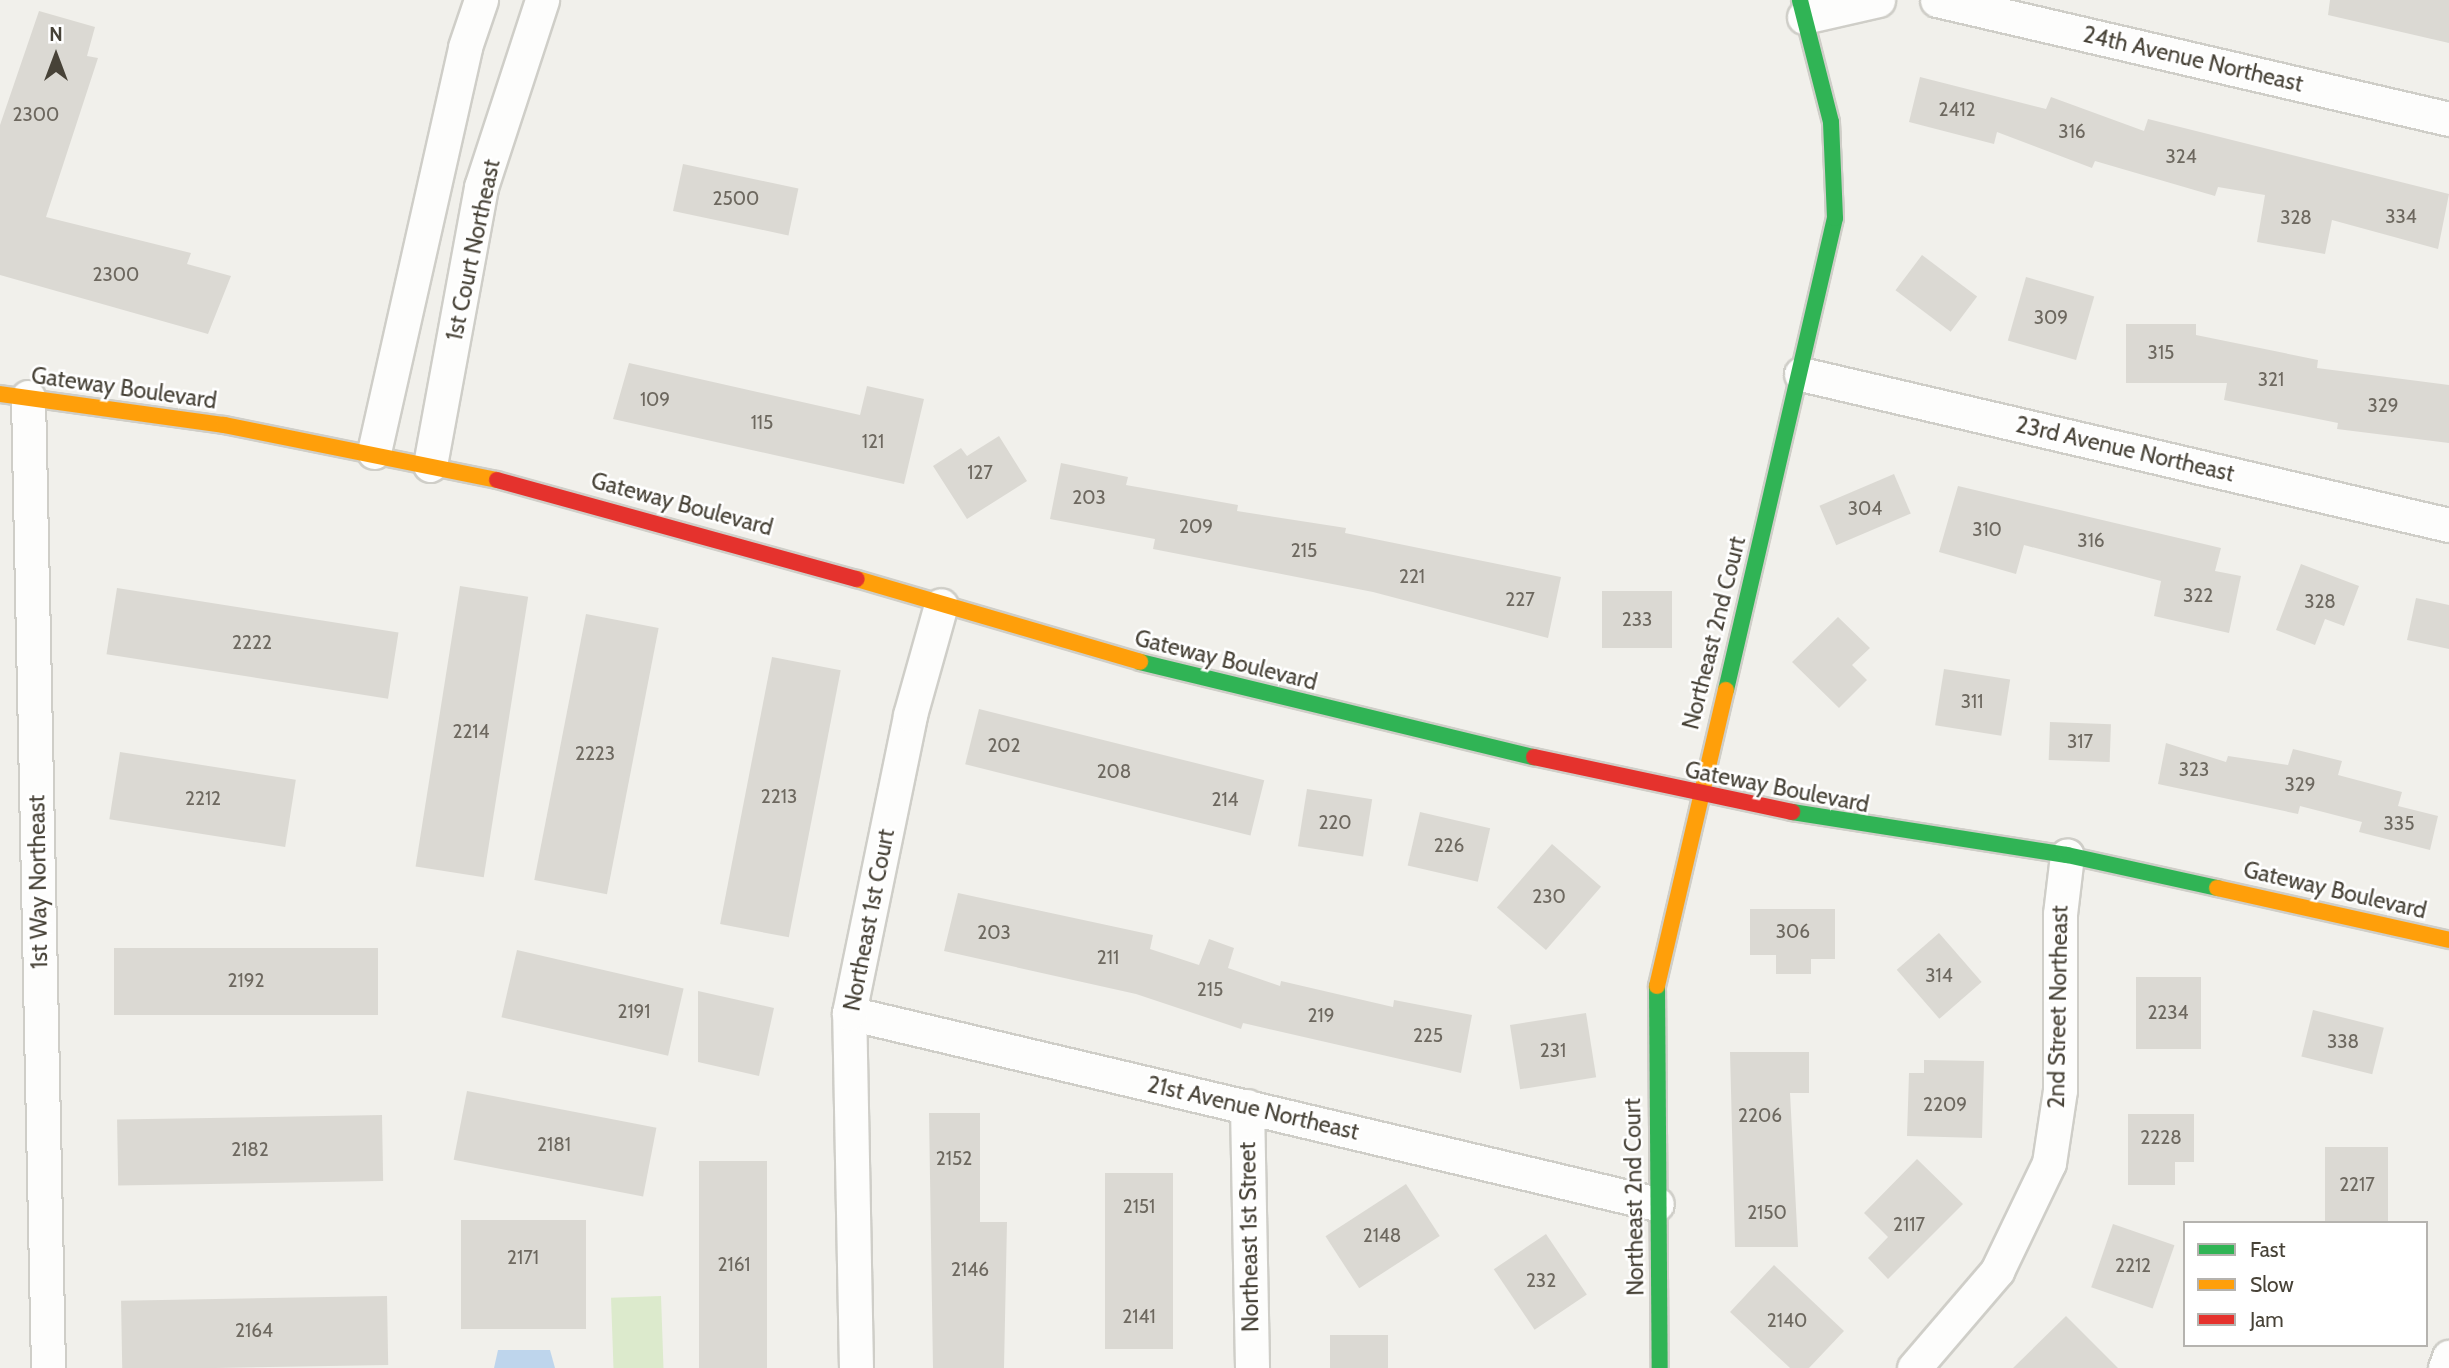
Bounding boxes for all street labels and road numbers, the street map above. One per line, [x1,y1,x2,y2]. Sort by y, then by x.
street label: 24th Avenue Northeast [2080,20,2306,98]
street label: 1st Court Northeast [440,157,506,343]
street label: Gateway Boulevard [29,361,219,415]
street label: 23rd Avenue Northeast [2013,410,2237,488]
street label: Gateway Boulevard [588,466,776,542]
street label: Northeast 2nd Court [1677,534,1751,732]
street label: Gateway Boulevard [1132,624,1320,696]
street label: Gateway Boulevard [1683,756,1871,818]
street label: 1st Way Northeast [23,795,53,969]
street label: Northeast 1st Court [838,827,900,1013]
street label: Gateway Boulevard [2241,856,2429,924]
street label: 2nd Street Northeast [2042,905,2074,1109]
street label: 21st Avenue Northeast [1145,1070,1361,1146]
street label: Northeast 2nd Court [1618,1098,1650,1296]
street label: Northeast 1st Street [1234,1142,1264,1332]

